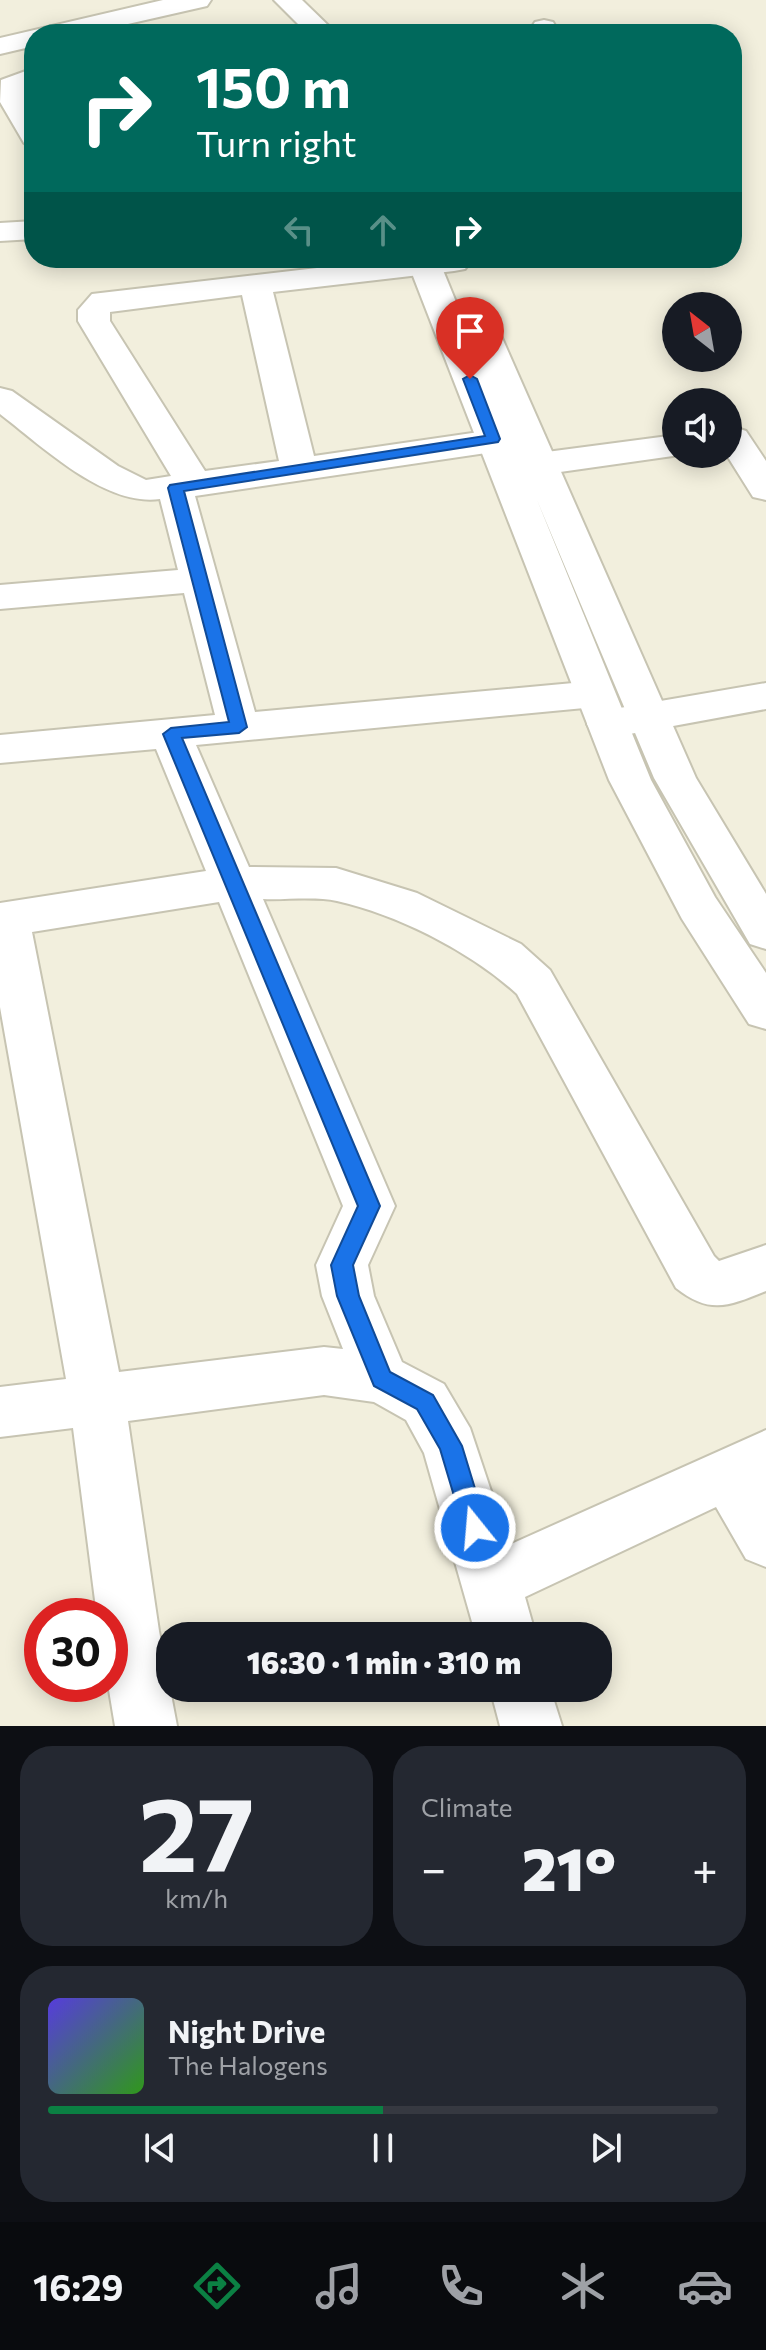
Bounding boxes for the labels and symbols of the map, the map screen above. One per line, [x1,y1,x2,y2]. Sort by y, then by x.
north arrow [662,292,742,372]
pin [436,297,504,379]
position arrow [433,1486,517,1570]
speed limit sign: 30 [24,1598,128,1702]

